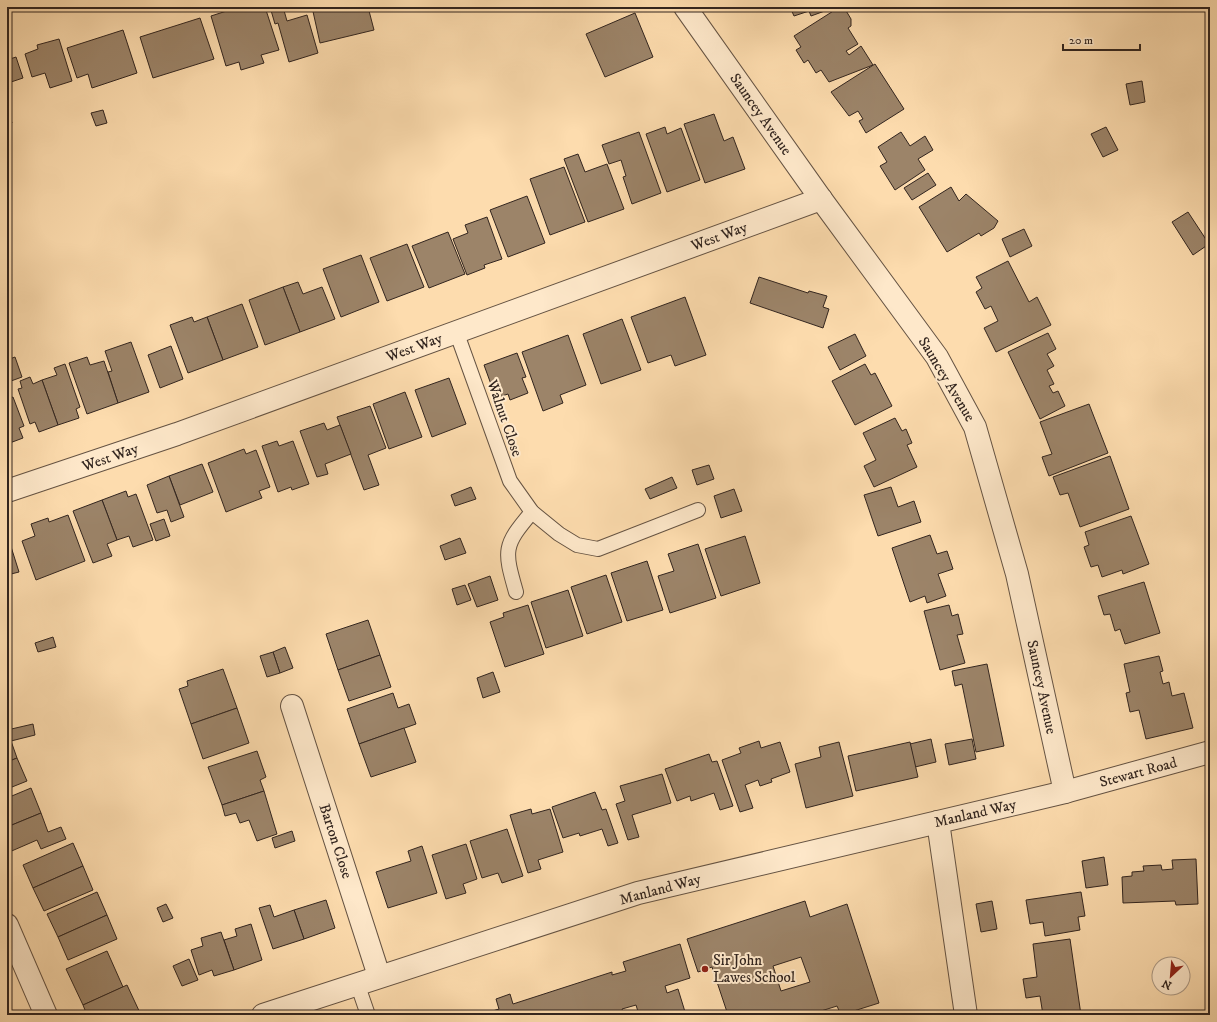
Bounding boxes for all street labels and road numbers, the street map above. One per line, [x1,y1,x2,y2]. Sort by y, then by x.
street label: Sauncey Avenue [725,70,796,159]
street label: West Way [687,217,751,256]
street label: West Way [382,328,446,367]
street label: Sauncey Avenue [914,333,979,425]
street label: Walnut Close [482,376,526,459]
street label: West Way [78,439,142,476]
street label: Sauncey Avenue [1022,638,1061,736]
street label: Stewart Road [1097,753,1179,792]
street label: Manland Way [932,795,1019,832]
street label: Barton Close [315,801,357,881]
street label: Manland Way [617,869,704,909]

